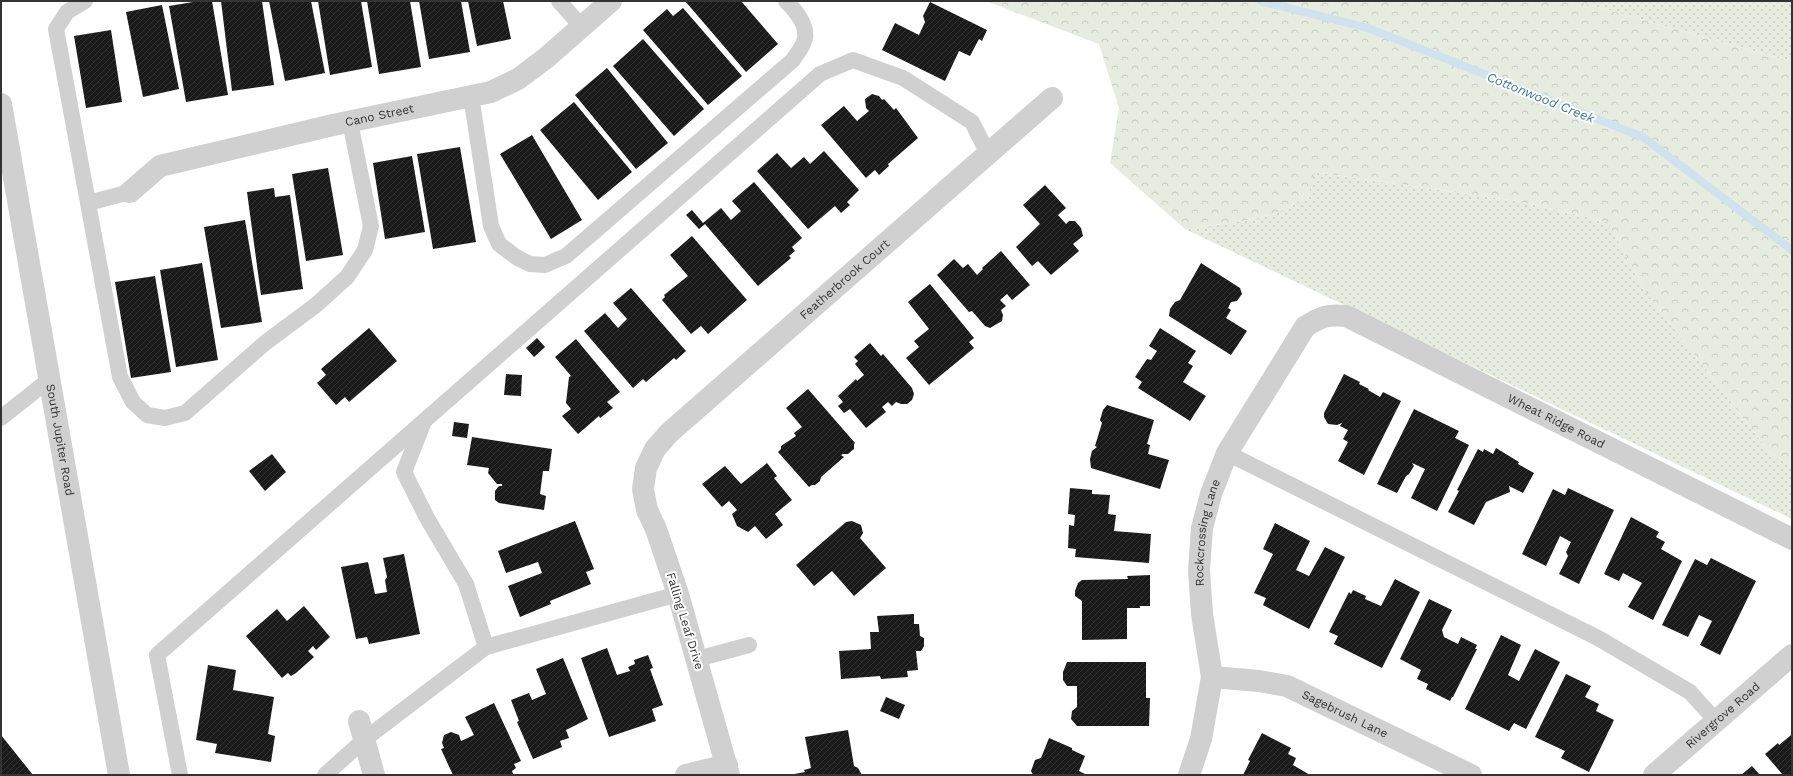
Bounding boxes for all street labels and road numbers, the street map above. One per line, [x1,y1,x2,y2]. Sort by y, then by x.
street label: Cano Street [344,101,415,129]
street label: Featherbrook Court [797,236,892,322]
street label: South Jupiter Road [43,383,77,497]
street label: Wheat Ridge Road [1505,391,1607,451]
street label: Rockcrossing Lane [1192,477,1223,587]
street label: Falling Leaf Drive [664,571,706,671]
street label: Rivergrove Road [1683,679,1763,751]
street label: Sagebrush Lane [1300,687,1390,741]

